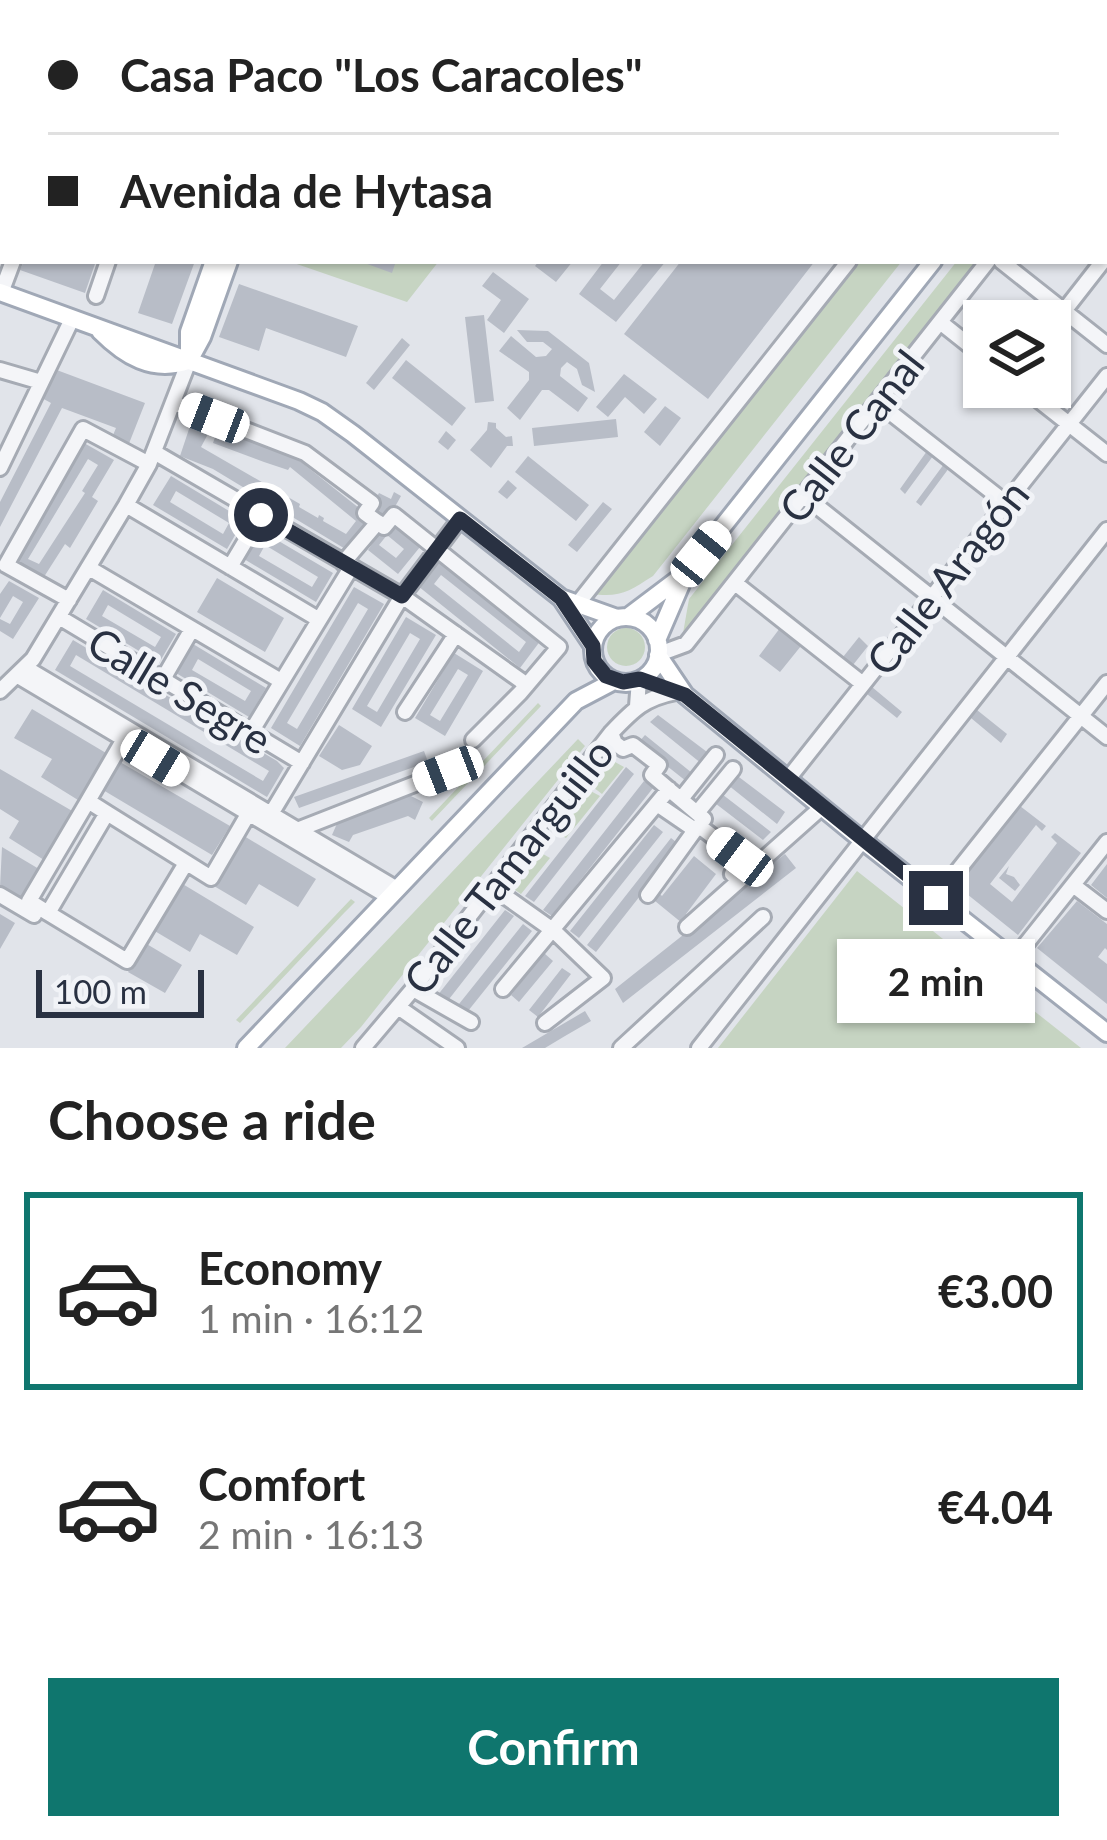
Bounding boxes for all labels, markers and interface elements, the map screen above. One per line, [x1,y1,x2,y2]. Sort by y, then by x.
text: Casa Paco "Los Caracoles" [120,48,643,102]
text: Avenida de Hytasa [120,164,493,218]
map controls [963,300,1071,408]
button: layers [963,300,1071,408]
street label: Calle Canal [768,340,934,532]
car [174,388,254,448]
street label: Calle Aragón [856,470,1038,684]
route start [234,488,288,542]
car [664,515,738,593]
street label: Calle Segre [79,616,281,764]
car [115,724,195,792]
street label: Calle Tamarguillo [393,728,623,1004]
car [408,741,488,801]
car [700,821,780,893]
route end [909,871,963,925]
callout: 2 min [837,940,1035,1024]
text: 2 min [888,958,984,1004]
scale bar [36,964,204,1017]
text: 100 m [54,971,147,1011]
text: Choose a ride [48,1087,376,1152]
icon: car [54,1237,162,1345]
text: Economy [198,1241,382,1295]
text: €3.00 [938,1264,1053,1318]
text: 1 min · 16:12 [198,1295,424,1341]
icon: car [54,1453,162,1561]
text: Comfort [198,1457,365,1511]
text: €4.04 [938,1480,1053,1534]
text: 2 min · 16:13 [198,1511,424,1557]
button: Confirm [48,1678,1059,1816]

